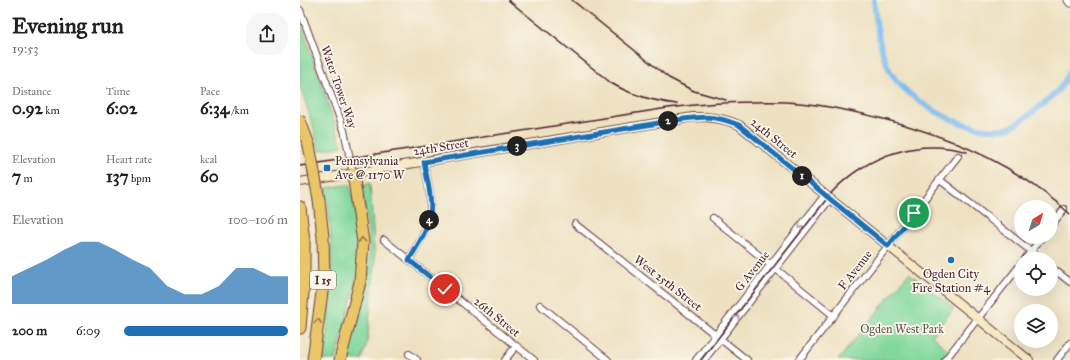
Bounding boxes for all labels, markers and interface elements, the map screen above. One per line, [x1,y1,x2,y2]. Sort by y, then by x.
text: Evening run [12,12,124,39]
button: share [246,13,288,55]
text: 19:53 [12,41,39,57]
street label: Water Tower Way [318,44,360,131]
text: Distance [12,85,51,98]
text: Time [106,85,130,98]
text: Pace [200,85,220,98]
text: 0.92 [12,98,43,119]
text: 6:02 [106,98,137,119]
text: 6:34 [200,98,229,119]
text: km [43,104,60,117]
text: /km [229,104,249,117]
pin: 2 [658,111,678,131]
text: 2 [665,114,671,127]
street label: 24th Street [748,115,801,162]
street label: 24th Street [412,136,470,158]
pin: 3 [507,136,527,156]
text: 3 [515,139,519,152]
text: Elevation [12,153,56,166]
text: Heart rate [106,153,152,166]
text: kcal [200,153,217,166]
place label: Pennsylvania Ave @ 1170 W [334,154,405,182]
marker: Pennsylvania Ave @ 1170 W [322,163,332,173]
text: 7 [12,166,21,187]
text: 137 [106,166,129,187]
text: 60 [200,166,219,187]
pin: 1 [792,166,812,186]
text: 1 [800,169,804,182]
text: m [21,172,33,185]
text: bpm [129,172,151,185]
pin [897,196,931,230]
north arrow [1014,200,1058,244]
map controls [1014,200,1058,348]
icon: arrive [903,202,925,224]
pin: 4 [419,210,439,230]
text: Elevation [12,212,64,228]
text: 100–106 m [228,212,288,228]
text: 4 [426,213,432,226]
one-way arrow [799,222,806,229]
one-way arrow [358,237,367,243]
street label: F Avenue [835,247,875,293]
street label: G Avenue [732,248,772,294]
street label: West 25th Street [631,252,705,314]
button: locate [1014,252,1058,296]
marker: Ogden City Fire Station #4 [946,255,956,265]
place label: Ogden City Fire Station #4 [912,267,991,295]
road number: I 15 [310,271,336,289]
pin [428,272,462,306]
icon: check [434,278,456,300]
street label: 26th Street [471,294,524,340]
button: layers [1014,304,1058,348]
one-way arrow [732,316,739,323]
one-way arrow [313,318,322,324]
park label: Ogden West Park [860,322,944,337]
text: 200 m [12,323,47,339]
text: 6:09 [76,323,101,339]

